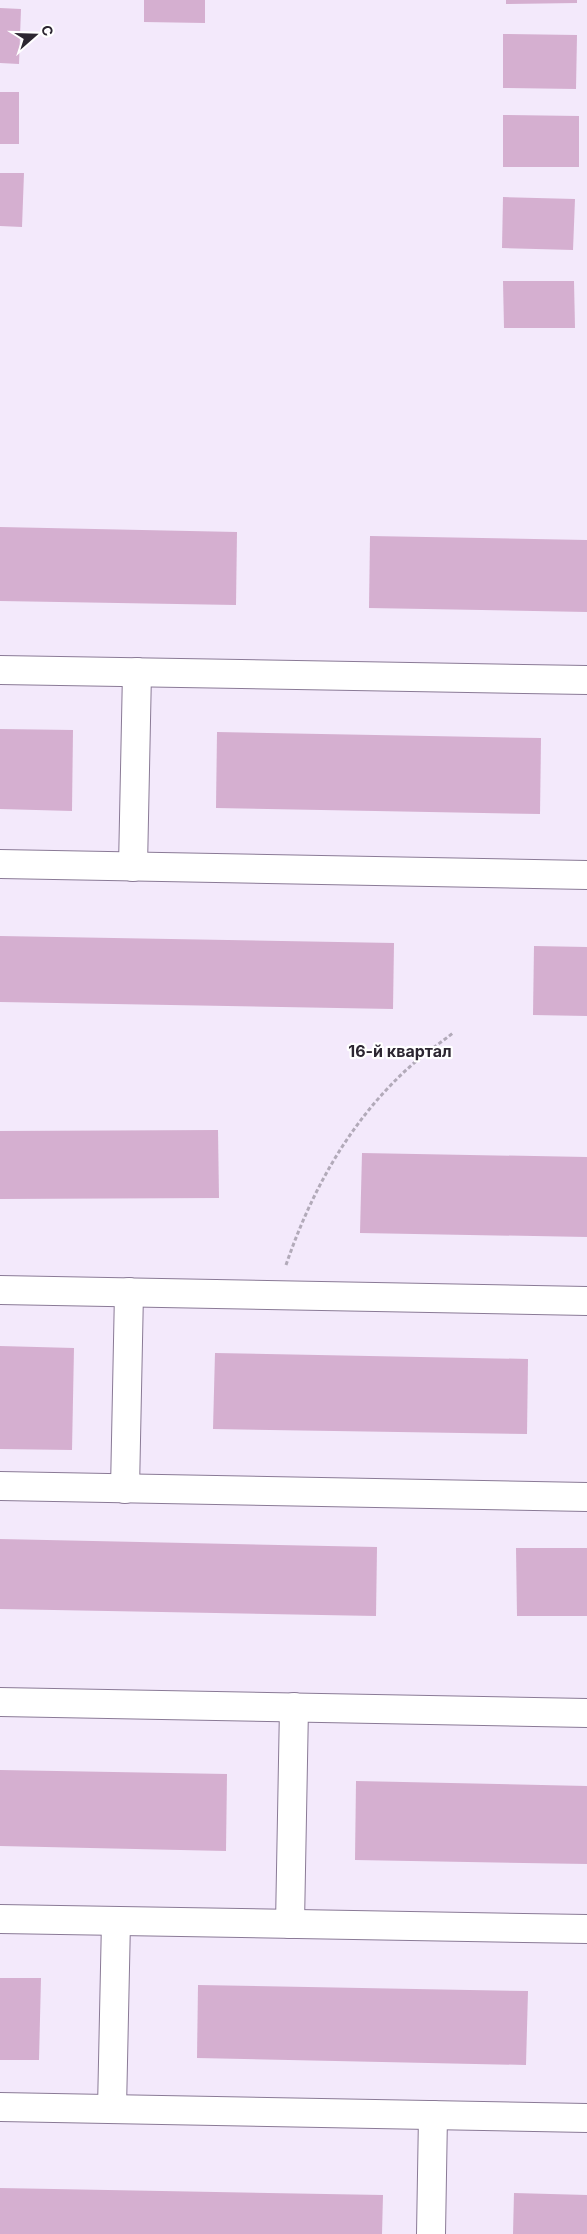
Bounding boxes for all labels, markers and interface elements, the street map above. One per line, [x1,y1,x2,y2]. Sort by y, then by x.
north arrow [10,10,60,60]
text: С [38,23,57,38]
district label: 16-й квартал [348,1041,452,1061]

